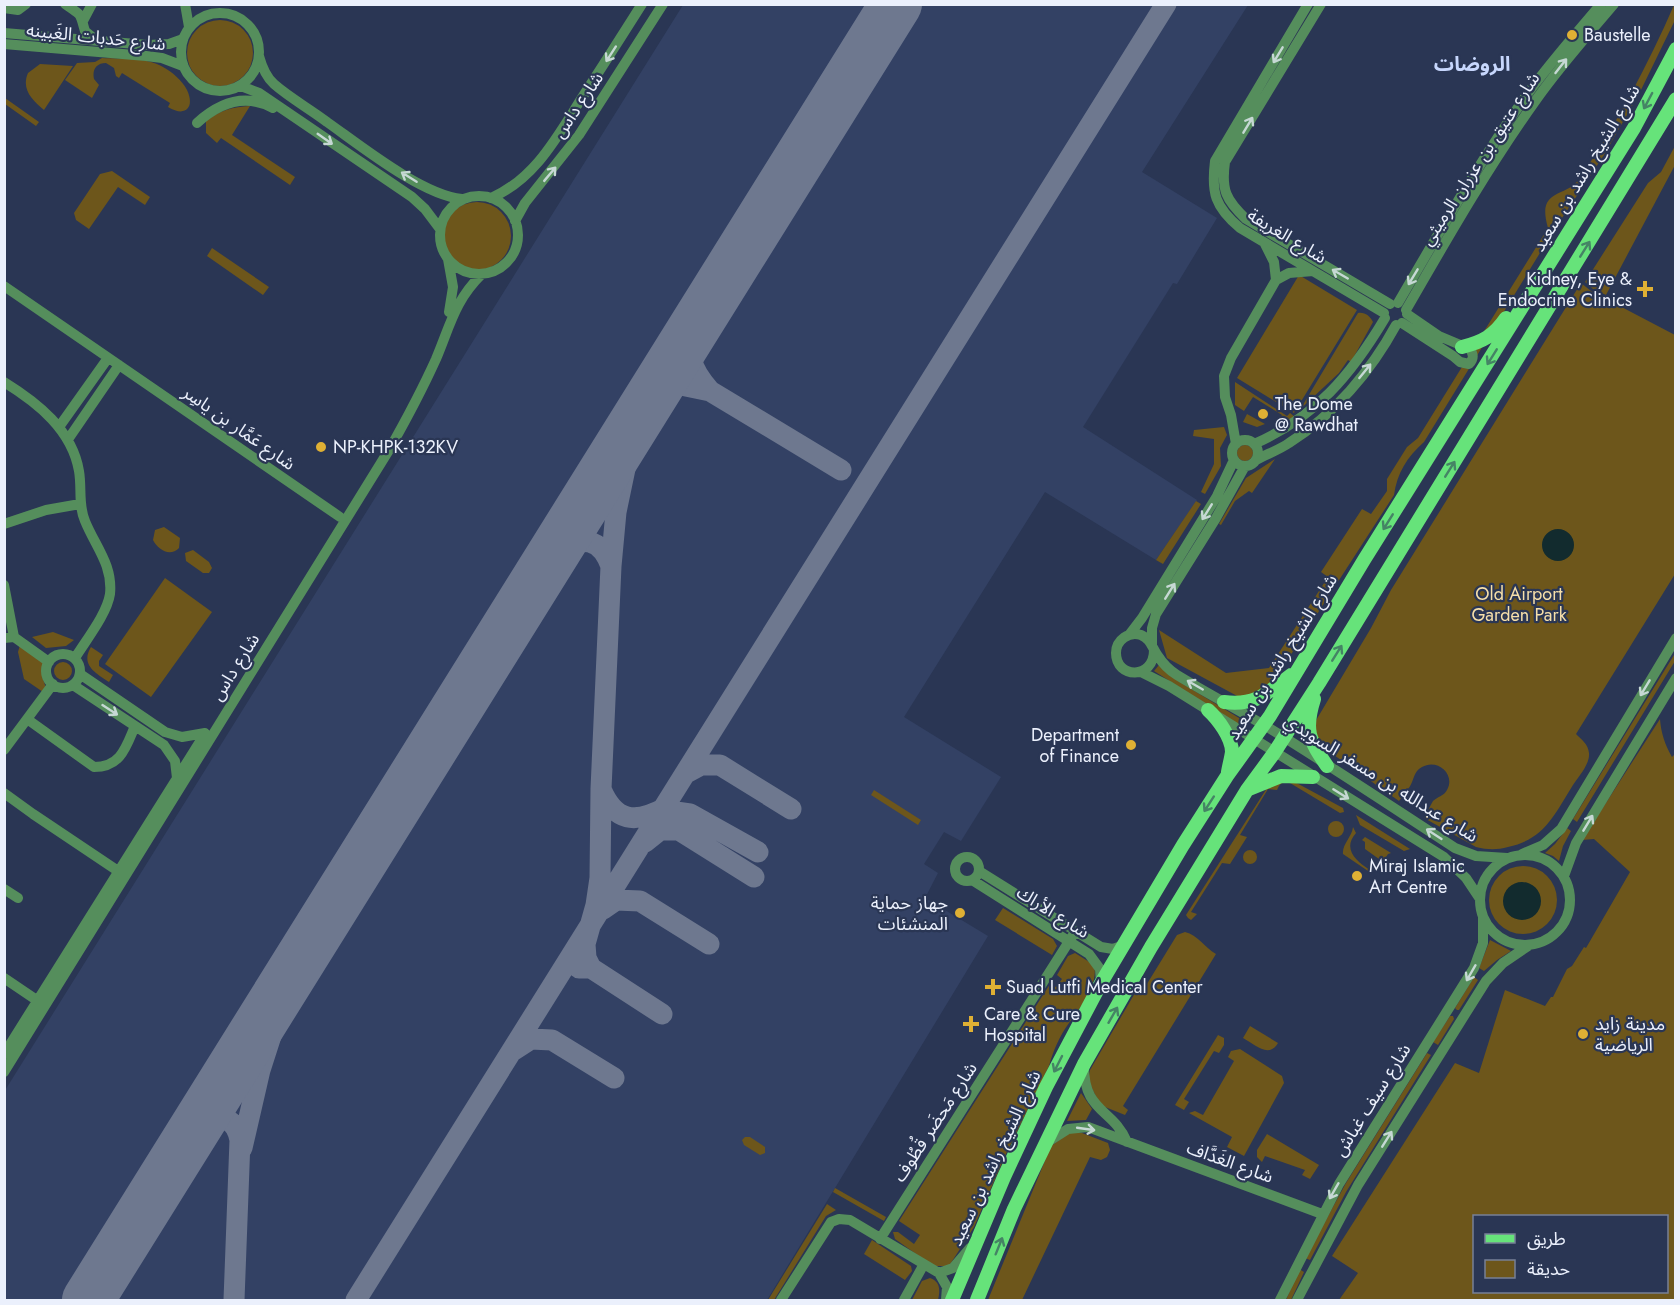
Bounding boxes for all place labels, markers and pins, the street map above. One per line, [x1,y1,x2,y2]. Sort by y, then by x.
place label: Baustelle [1584,22,1651,48]
marker: Baustelle [1565,28,1579,42]
place label: Kidney, Eye & Endocrine Clinics [1498,266,1632,313]
marker: Kidney, Eye & Endocrine Clinics [1636,280,1654,298]
place label: The Dome @ Rawdhat [1275,391,1359,438]
marker: The Dome @ Rawdhat [1256,407,1270,421]
place label: NP-KHPK-132KV [333,434,458,460]
marker: NP-KHPK-132KV [314,440,328,454]
place label: Department of Finance [1031,722,1120,769]
marker: Department of Finance [1124,738,1138,752]
place label: Miraj Islamic Art Centre [1369,853,1465,900]
marker: Miraj Islamic Art Centre [1350,869,1364,883]
place label: جهاز حماية المنشئات [871,890,948,937]
marker: جهاز حماية المنشئات [953,906,967,920]
place label: Suad Lutfi Medical Center [1006,974,1204,1000]
marker: Suad Lutfi Medical Center [984,978,1002,996]
place label: Care & Cure Hospital [984,1001,1080,1048]
place label: مدينة زايد الرياضية [1595,1011,1665,1058]
marker: Care & Cure Hospital [962,1015,980,1033]
marker: مدينة زايد الرياضية [1576,1027,1590,1041]

